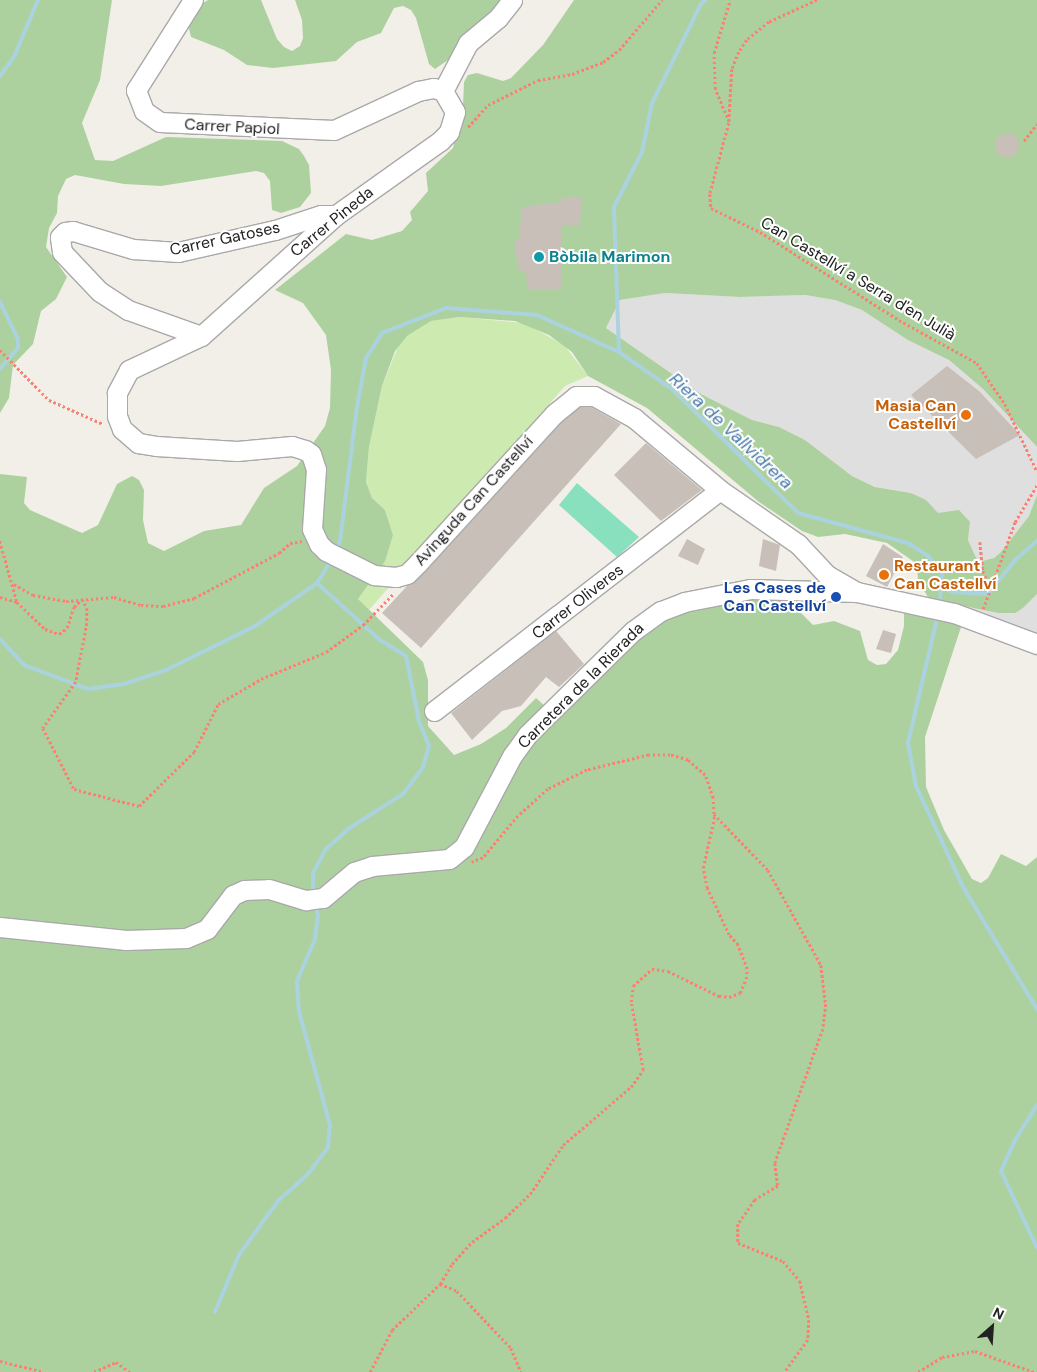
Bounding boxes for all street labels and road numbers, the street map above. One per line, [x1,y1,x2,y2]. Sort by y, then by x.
street label: Carrer Papiol [184,115,280,139]
street label: Carrer Pineda [287,183,377,261]
street label: Can Castellví a Serra d'en Julià [757,213,959,345]
street label: Carrer Gatoses [168,218,282,260]
street label: Avinguda Can Castellví [411,432,537,570]
street label: Carrer Oliveres [529,560,627,644]
street label: Carretera de la Rierada [514,619,648,753]

